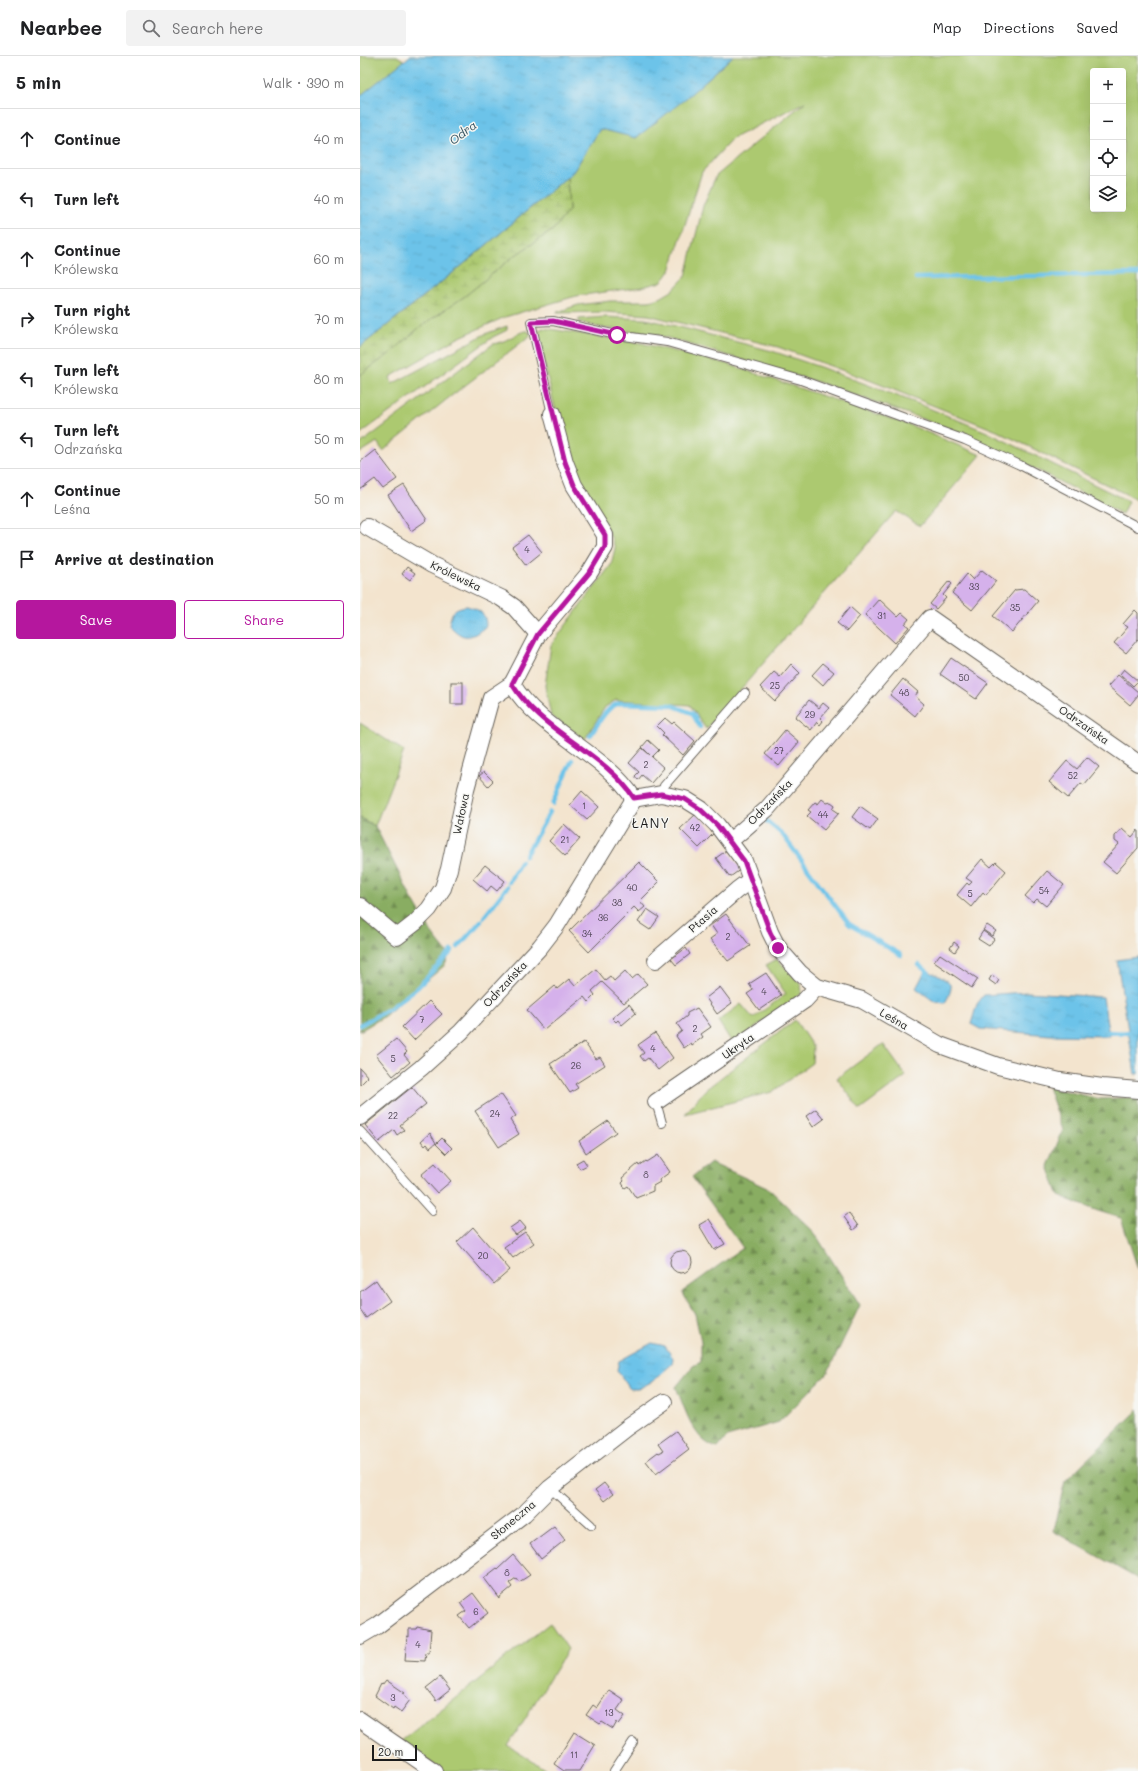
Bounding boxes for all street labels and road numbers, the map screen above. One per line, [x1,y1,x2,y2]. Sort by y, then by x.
street label: Królewska [428,557,484,594]
street label: Odrzańska [1056,702,1113,748]
street label: Odrzańska [744,775,795,828]
street label: Wałowa [449,792,472,836]
street label: Ptasia [685,902,721,935]
street label: Odrzańska [479,957,530,1010]
street label: Leśna [877,1004,912,1033]
street label: Ukryta [719,1029,757,1062]
street label: Słoneczna [487,1496,539,1543]

